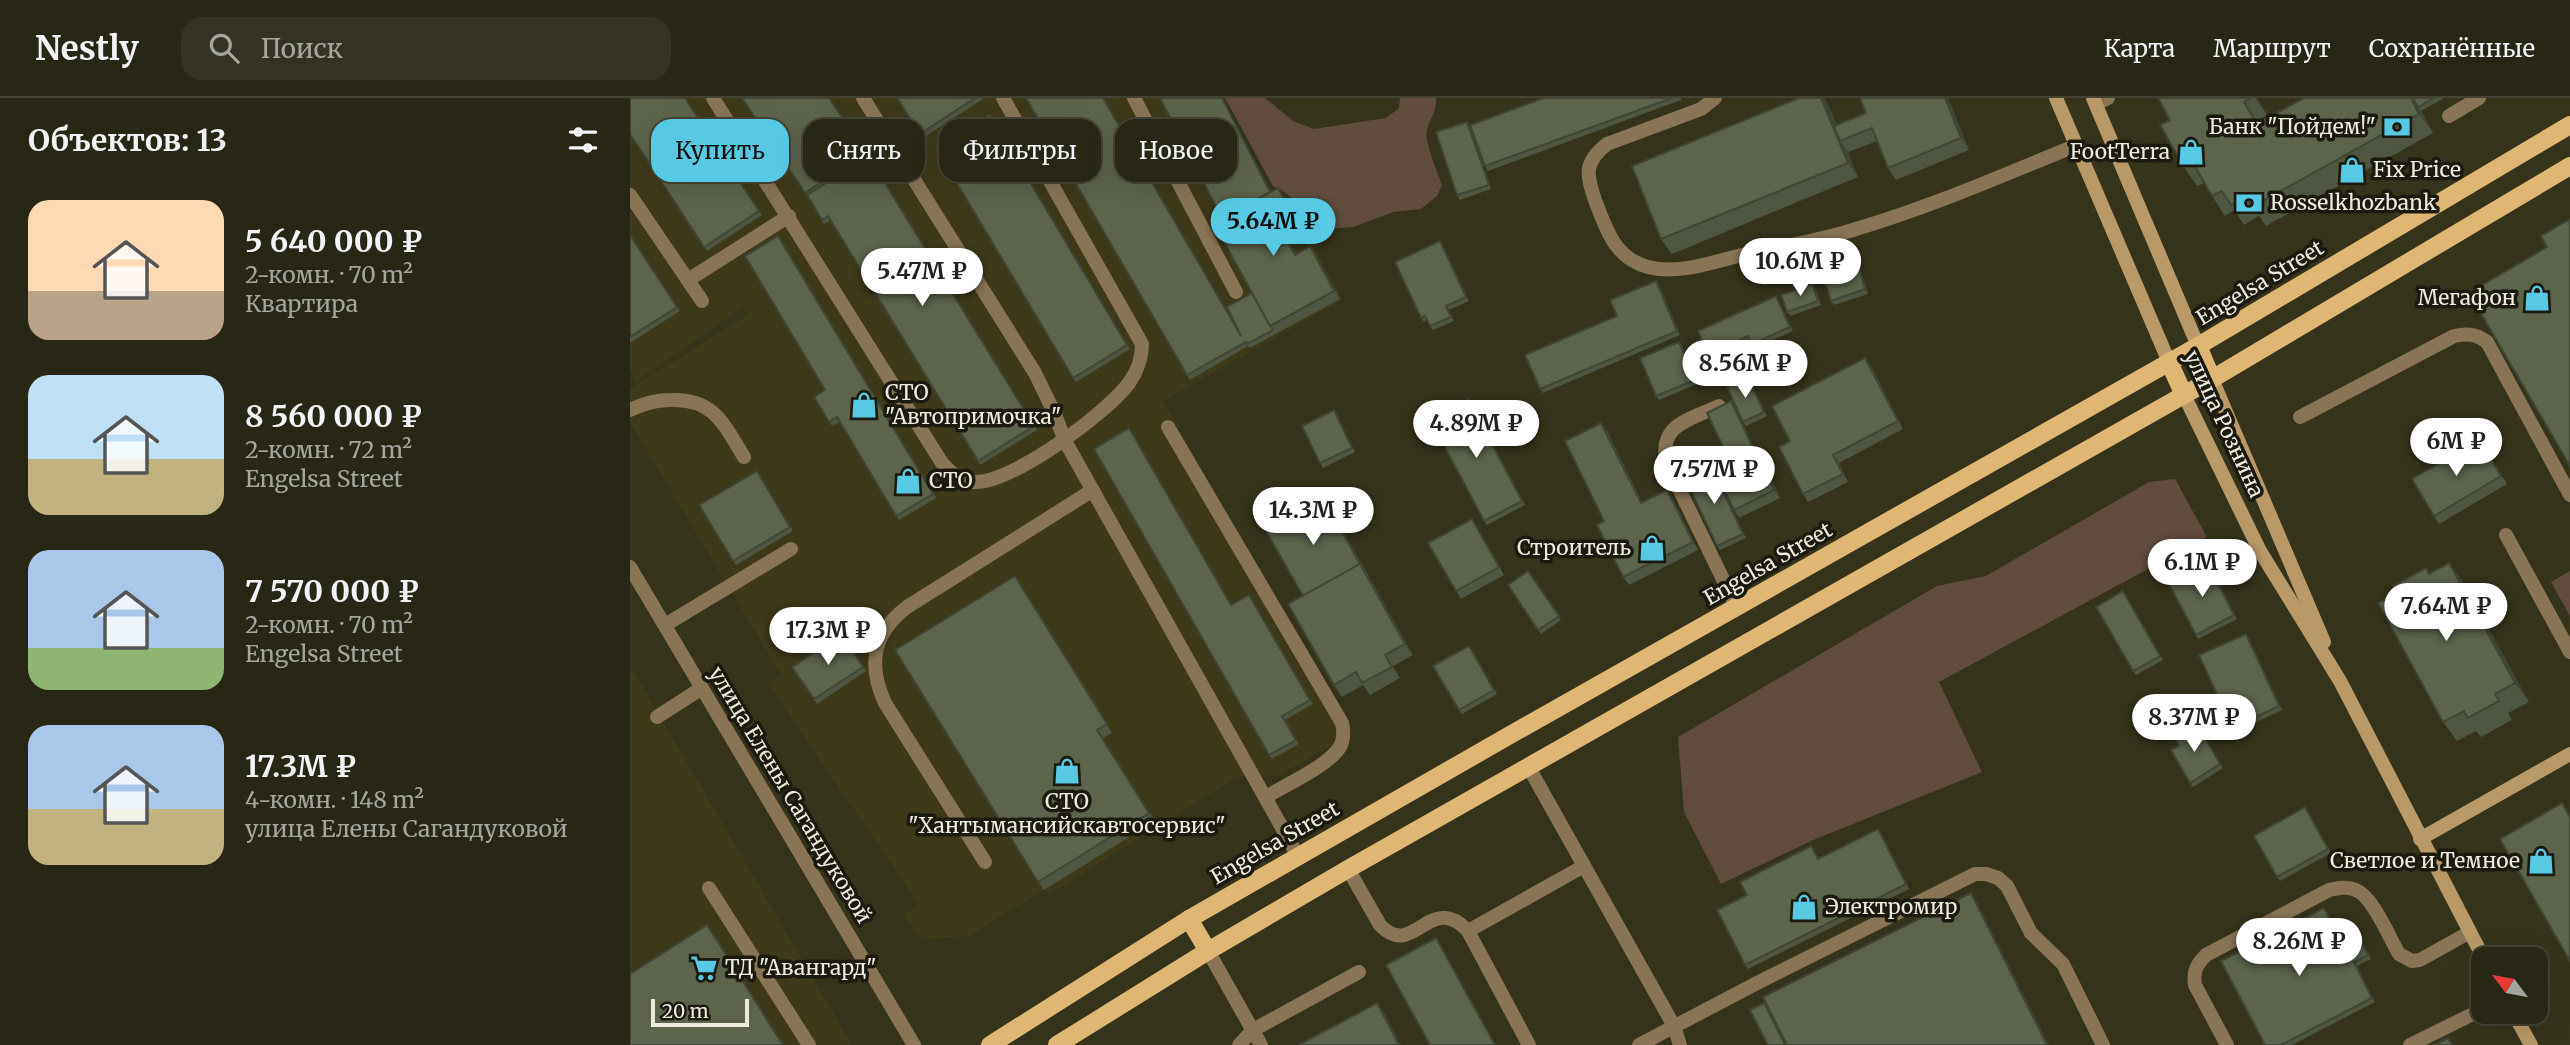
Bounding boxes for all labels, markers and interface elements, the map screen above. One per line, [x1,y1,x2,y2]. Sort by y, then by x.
search box [181,17,671,80]
text: Nestly [35,28,139,69]
icon: search [205,29,243,67]
text: Поиск [261,32,343,65]
text: Карта [2104,33,2175,64]
text: Маршрут [2213,33,2331,64]
text: Сохранённые [2369,33,2535,64]
bank icon: Банк "Пойдем!" [2382,112,2412,142]
place label: Банк "Пойдем!" [2209,113,2376,140]
chip: Купить [651,119,789,182]
chip: Снять [803,119,925,182]
chip: Фильтры [939,119,1101,182]
chip: Новое [1115,119,1237,182]
text: Объектов: 13 [28,121,227,159]
icon: filters [564,121,602,159]
shop icon: FootTerra [2176,137,2206,167]
place label: FootTerra [2070,138,2170,165]
shop icon: Fix Price [2337,155,2367,185]
place label: Fix Price [2373,156,2461,183]
bank icon: Rosselkhozbank [2234,188,2264,218]
place label: Rosselkhozbank [2270,189,2437,216]
pin: 5.64M ₽ [1208,198,1338,258]
text: 5.64M ₽ [1227,206,1319,235]
text: 5 640 000 ₽ [245,222,422,260]
icon: home [84,228,168,312]
street label: Engelsa Street [2191,234,2328,331]
pin: 10.6M ₽ [1735,238,1865,298]
text: 10.6M ₽ [1755,246,1845,275]
pin: 5.47M ₽ [857,248,987,308]
text: 5.47M ₽ [877,256,967,285]
text: 2-комн. · 70 m² [245,260,413,289]
shop icon: Мегафон [2522,283,2552,313]
place label: Мегафон [2418,284,2516,311]
text: Квартира [245,289,358,318]
pin: 8.56M ₽ [1680,341,1810,400]
street label: улица Рознина [2178,346,2270,502]
text: 8.56M ₽ [1698,348,1792,377]
place label: СТО "Автопримочка" [885,379,1061,430]
shop icon: СТО "Автопримочка" [849,390,879,420]
text: 8 560 000 ₽ [245,397,422,435]
pin: 4.89M ₽ [1411,400,1541,460]
icon: home [84,403,168,487]
text: 4.89M ₽ [1429,408,1523,437]
pin: 6M ₽ [2415,418,2497,478]
text: 6M ₽ [2426,426,2486,455]
text: 2-комн. · 72 m² [245,435,412,464]
pin: 7.57M ₽ [1649,446,1779,506]
text: 7.57M ₽ [1670,454,1758,483]
text: Engelsa Street [245,464,403,493]
shop icon: СТО [893,466,923,496]
place label: СТО [929,467,973,494]
pin: 14.3M ₽ [1248,488,1378,547]
text: 14.3M ₽ [1269,495,1357,524]
street label: Engelsa Street [1699,516,1837,611]
shop icon: Строитель [1637,533,1667,563]
place label: Строитель [1517,534,1631,561]
pin: 6.1M ₽ [2145,540,2259,599]
text: 6.1M ₽ [2164,547,2240,576]
text: 7 570 000 ₽ [245,572,419,610]
icon: home [84,578,168,662]
pin: 7.64M ₽ [2381,584,2511,643]
text: 7.64M ₽ [2400,591,2492,620]
pin: 17.3M ₽ [763,608,893,667]
text: 2-комн. · 70 m² [245,610,413,639]
text: 17.3M ₽ [785,615,871,644]
text: Engelsa Street [245,639,403,668]
street label: улица Елены Сагандуковой [703,662,878,928]
pin: 8.37M ₽ [2129,694,2259,754]
text: 8.37M ₽ [2148,702,2240,731]
text: 17.3M ₽ [245,747,356,785]
icon: home [84,753,168,837]
shop icon: СТО "Хантымансийскавтосервис" [1052,756,1082,786]
text: 4-комн. · 148 m² [245,785,424,814]
place label: СТО "Хантымансийскавтосервис" [908,788,1226,839]
street label: Engelsa Street [1206,795,1344,890]
text: улица Елены Сагандуковой [245,814,568,843]
shop icon: Светлое и Темное [2526,846,2556,876]
place label: Светлое и Темное [2330,847,2520,874]
shop icon: Электромир [1789,892,1819,922]
place label: Электромир [1825,893,1958,920]
pin: 8.26M ₽ [2234,918,2364,978]
text: 8.26M ₽ [2252,926,2346,955]
north arrow [2471,947,2548,1024]
map controls [2471,947,2548,1024]
supermarket icon: ТД "Авангард" [689,953,719,983]
place label: ТД "Авангард" [725,954,877,981]
scale bar [651,996,749,1028]
text: 20 m [662,999,709,1023]

